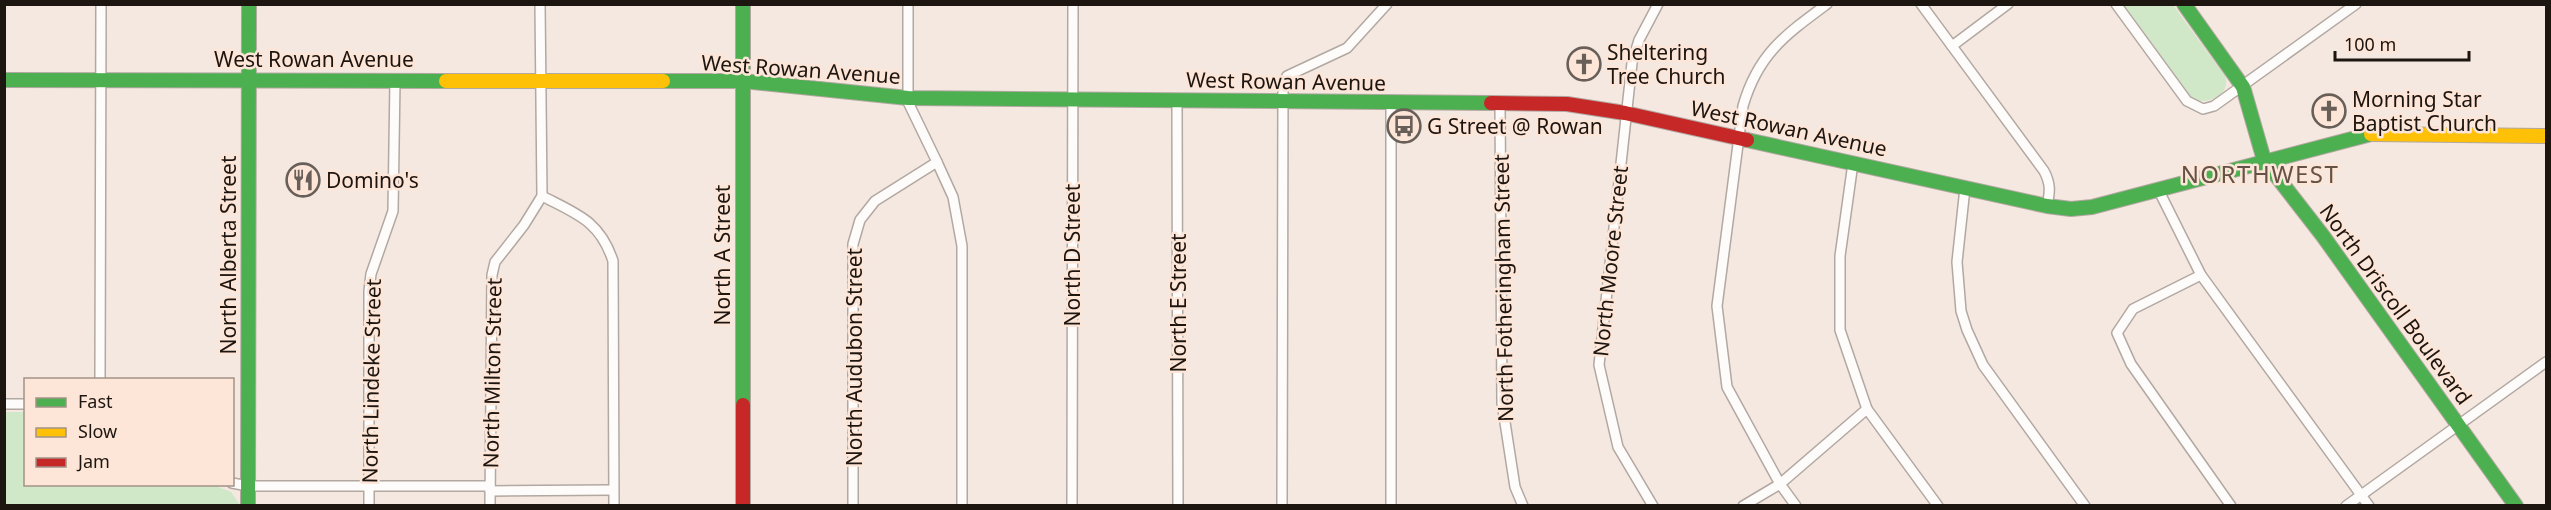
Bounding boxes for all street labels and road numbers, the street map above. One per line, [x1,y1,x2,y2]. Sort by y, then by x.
street label: West Rowan Avenue [214,45,414,73]
street label: West Rowan Avenue [700,48,902,90]
street label: West Rowan Avenue [1186,65,1386,97]
street label: West Rowan Avenue [1688,94,1890,162]
street label: North Fotheringham Street [1487,153,1519,422]
street label: North Alberta Street [214,155,242,355]
street label: North Moore Street [1586,164,1634,358]
street label: North D Street [1058,183,1086,326]
street label: North A Street [708,184,736,325]
street label: North Driscoll Boulevard [2314,198,2478,410]
street label: North E Street [1164,233,1192,373]
street label: North Audubon Street [840,247,868,466]
street label: North Milton Street [476,277,508,469]
street label: North Lindeke Street [355,278,387,484]

